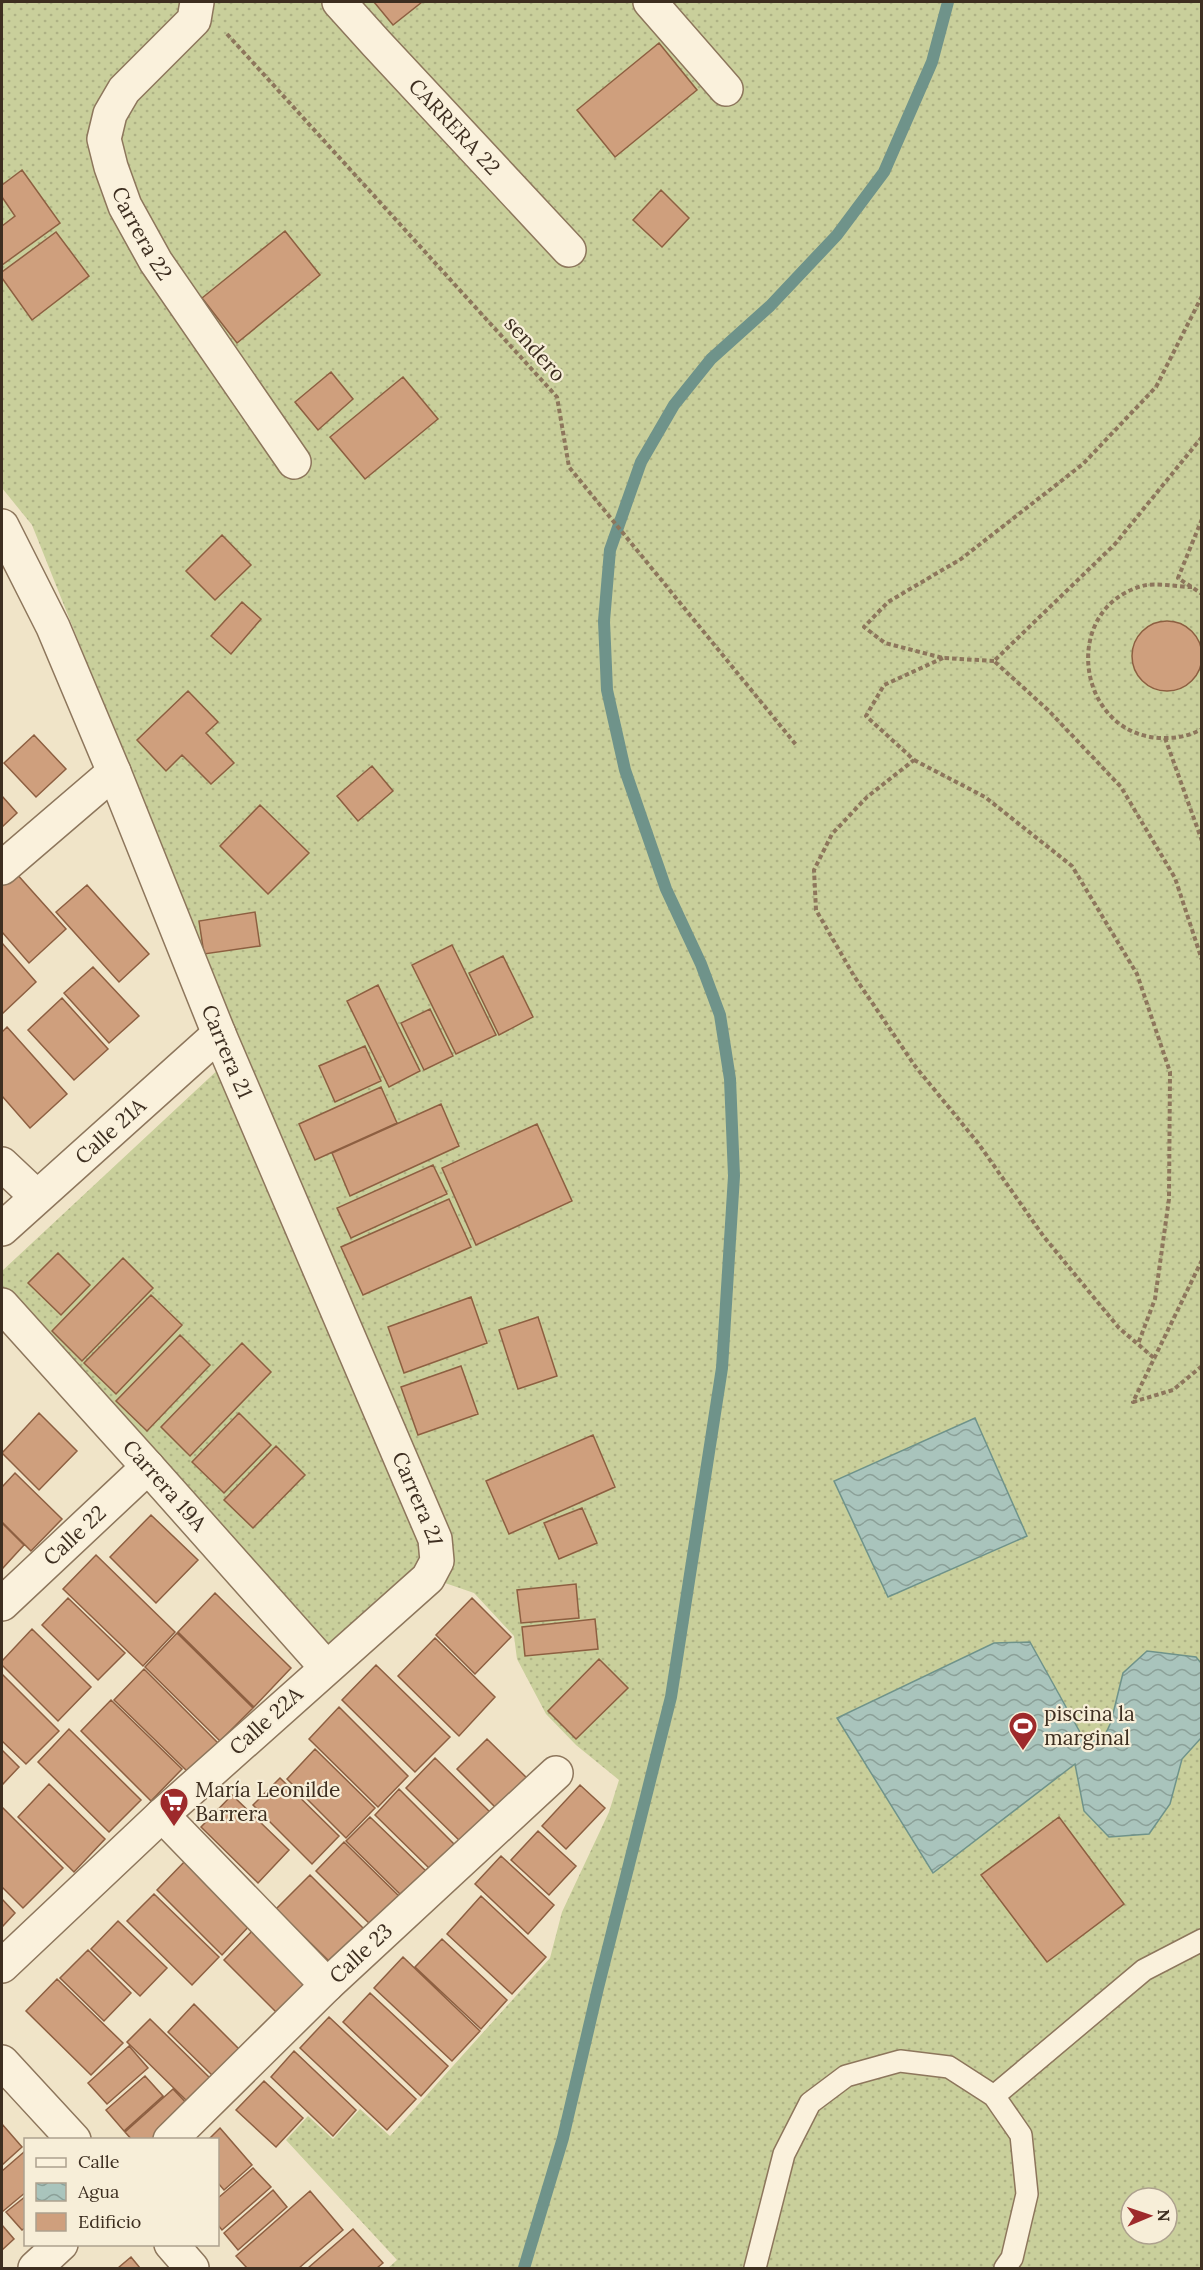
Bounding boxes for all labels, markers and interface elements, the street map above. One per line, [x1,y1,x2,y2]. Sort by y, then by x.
street label: CARRERA 22 [403,73,506,181]
street label: Carrera 22 [106,183,179,285]
street label: sendero [499,310,572,387]
street label: Carrera 21 [196,1001,259,1102]
street label: Calle 21A [69,1092,152,1170]
street label: Carrera 19A [117,1434,213,1537]
street label: Carrera 21 [386,1447,449,1546]
street label: Calle 22 [37,1499,112,1571]
street label: Calle 22A [223,1680,309,1761]
place label: piscina la marginal [1044,1700,1135,1751]
sports icon: piscina la marginal [1007,1710,1039,1752]
place label: María Leonilde Barrera [195,1776,340,1827]
supermarket icon: María Leonilde Barrera [158,1786,190,1828]
street label: Calle 23 [323,1917,398,1989]
legend [24,2138,219,2246]
text: Calle [78,2150,120,2173]
text: Agua [77,2180,119,2203]
north arrow [1119,2186,1179,2246]
text: N [1154,2209,1174,2222]
text: Edificio [78,2210,141,2233]

